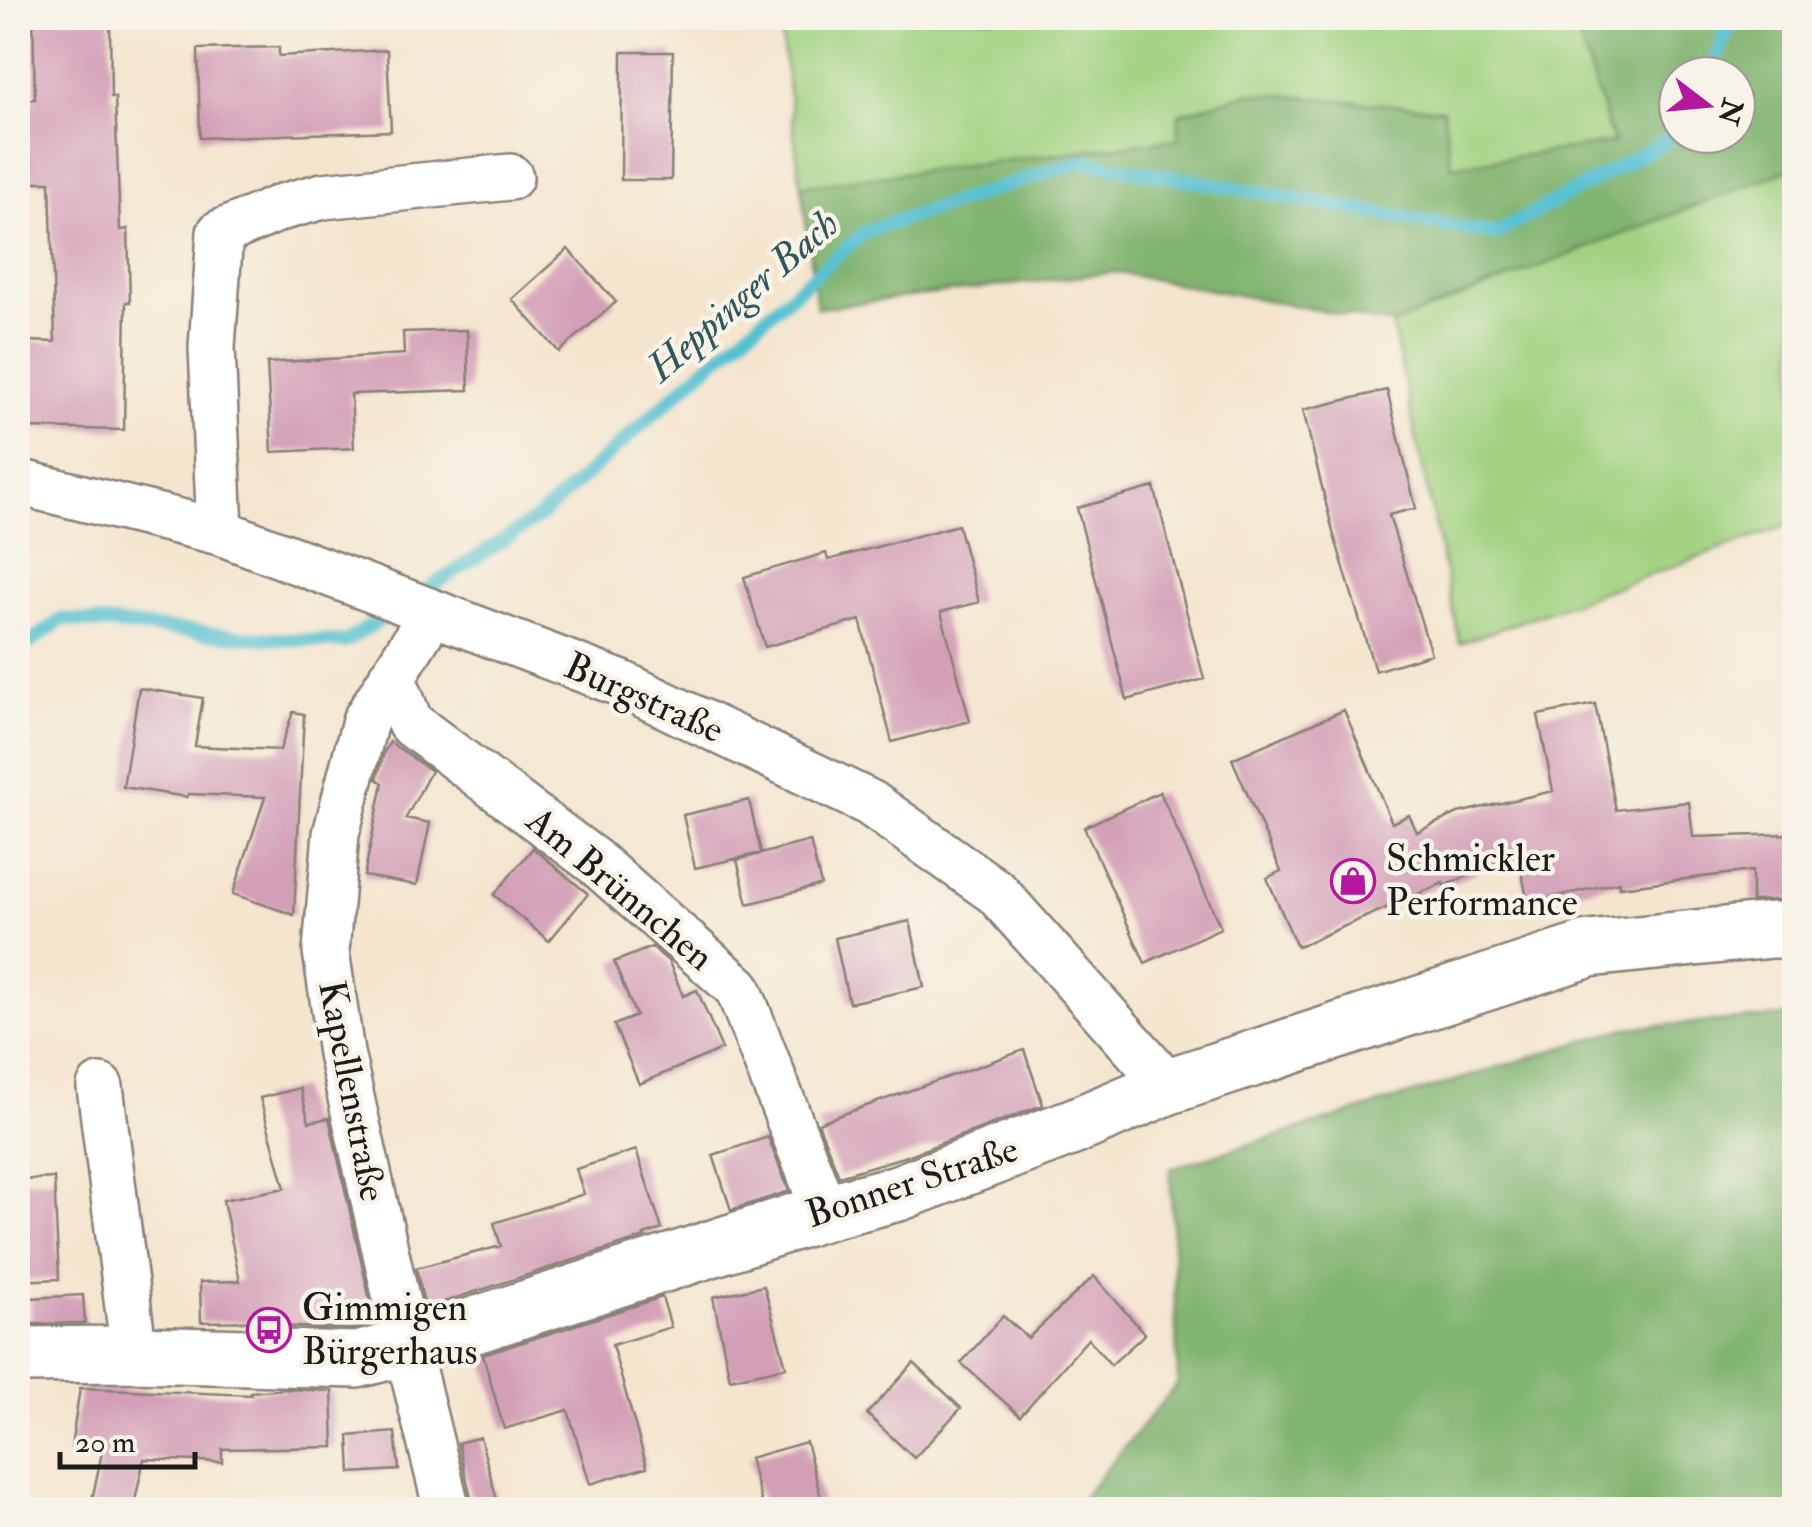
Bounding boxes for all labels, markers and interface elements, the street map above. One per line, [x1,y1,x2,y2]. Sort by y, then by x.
north arrow [1657,55,1757,155]
text: N [1709,94,1750,129]
water label: Heppinger Bach [635,199,850,395]
street label: Burgstraße [557,642,731,754]
street label: Am Brünnchen [516,796,724,981]
place label: Schmickler Performance [1386,835,1578,927]
shop icon: Schmickler Performance [1330,858,1376,904]
street label: Kapellenstraße [307,977,397,1205]
street label: Bonner Straße [800,1125,1024,1239]
place label: Gimmigen Bürgerhaus [302,1284,477,1376]
bus stop icon: Gimmigen Bürgerhaus [246,1307,292,1353]
scale bar [60,1407,195,1469]
text: 20 m [75,1424,135,1461]

